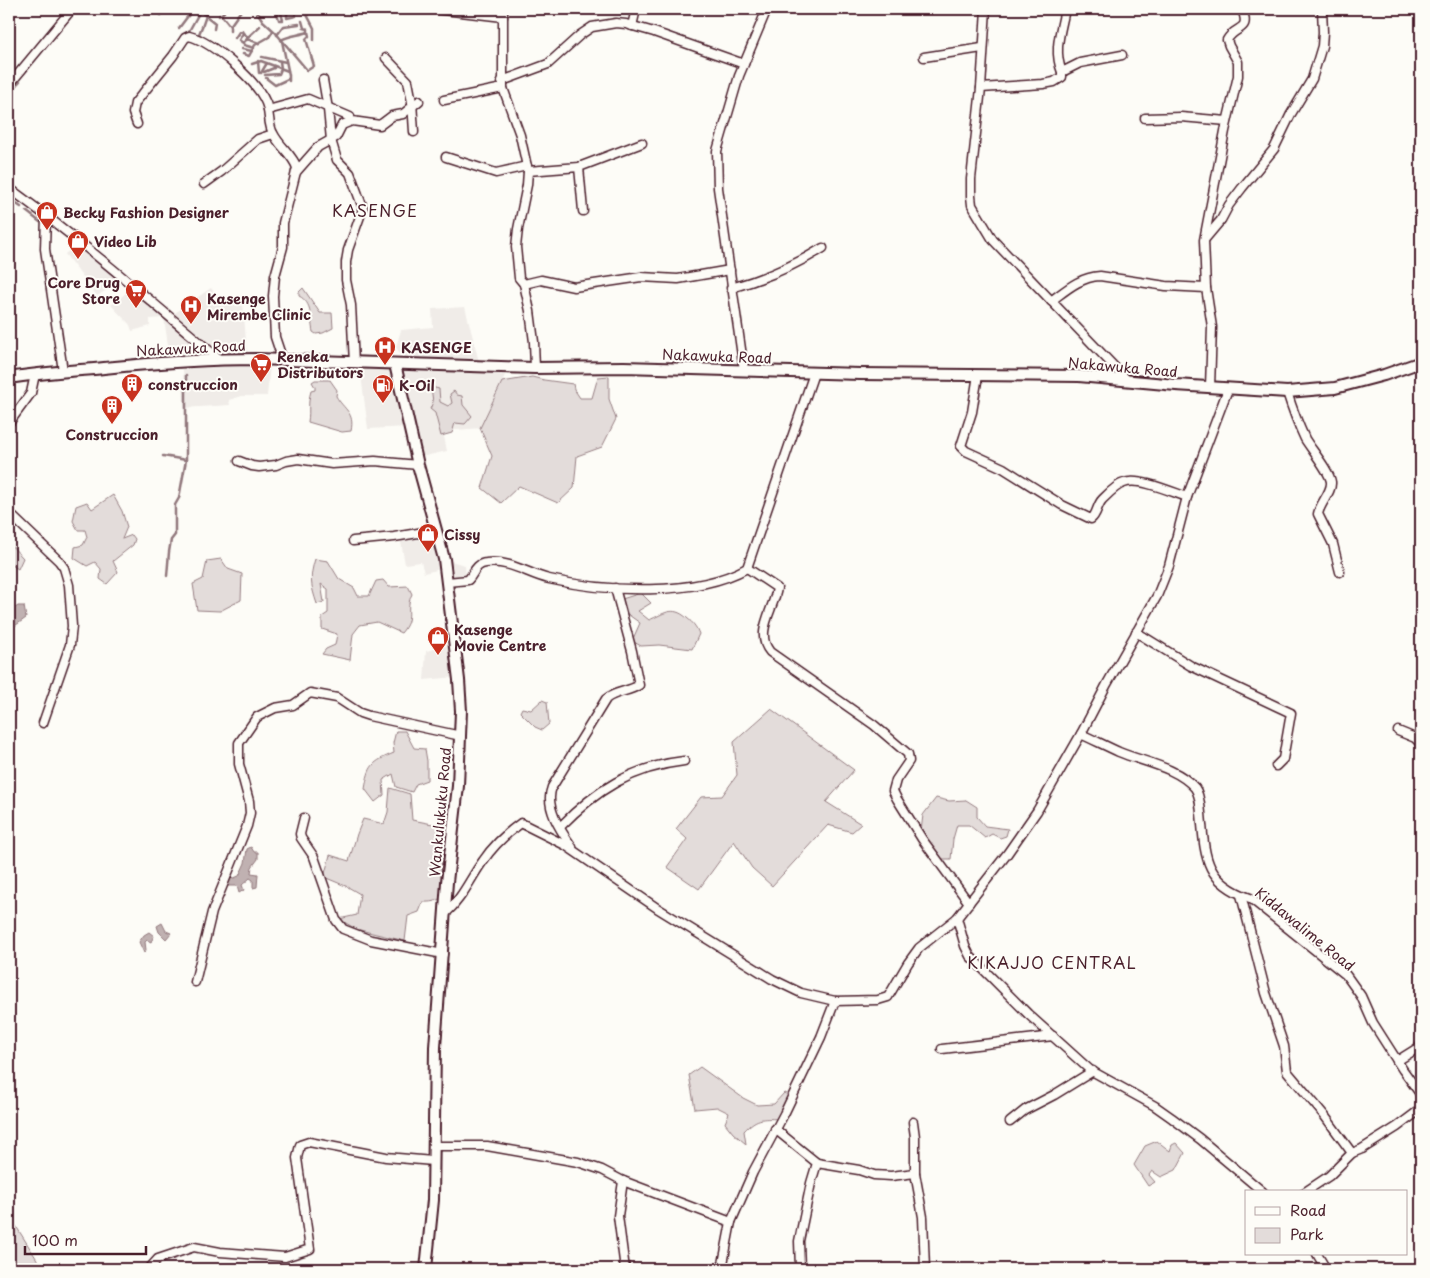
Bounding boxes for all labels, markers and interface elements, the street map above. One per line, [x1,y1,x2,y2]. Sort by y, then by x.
district label: KASENGE [332,198,418,222]
shop icon: Becky Fashion Designer [35,200,59,231]
place label: Becky Fashion Designer [63,202,230,223]
shop icon: Video Lib [66,229,90,260]
place label: Video Lib [94,231,157,252]
place label: Core Drug Store [47,272,120,309]
supermarket icon: Core Drug Store [124,278,148,309]
place label: Kasenge Mirembe Clinic [207,288,311,325]
hospital icon: Kasenge Mirembe Clinic [179,294,203,325]
street label: Nakawuka Road [136,335,246,361]
hospital icon: KASENGE [373,335,397,366]
place label: KASENGE [401,337,472,358]
street label: Nakawuka Road [662,344,772,368]
place label: Reneka Distributors [277,346,363,383]
supermarket icon: Reneka Distributors [249,352,273,383]
street label: Nakawuka Road [1067,352,1179,382]
building icon: construccion [120,372,144,403]
fuel station icon: K-Oil [371,373,395,404]
place label: construccion [148,374,238,395]
place label: K-Oil [399,375,435,396]
building icon: Construccion [100,394,124,425]
place label: Construccion [66,424,158,445]
shop icon: Cissy [416,522,440,553]
place label: Cissy [444,524,480,545]
place label: Kasenge Movie Centre [454,619,547,656]
shop icon: Kasenge Movie Centre [426,625,450,656]
street label: Wankulukuku Road [424,746,456,878]
street label: Kiddawalime Road [1251,882,1359,976]
district label: KIKAJJO CENTRAL [967,950,1137,974]
legend [1245,1190,1408,1256]
text: Road [1290,1198,1326,1221]
text: Park [1290,1222,1324,1245]
scale bar [25,1223,146,1255]
text: 100 m [32,1228,78,1251]

